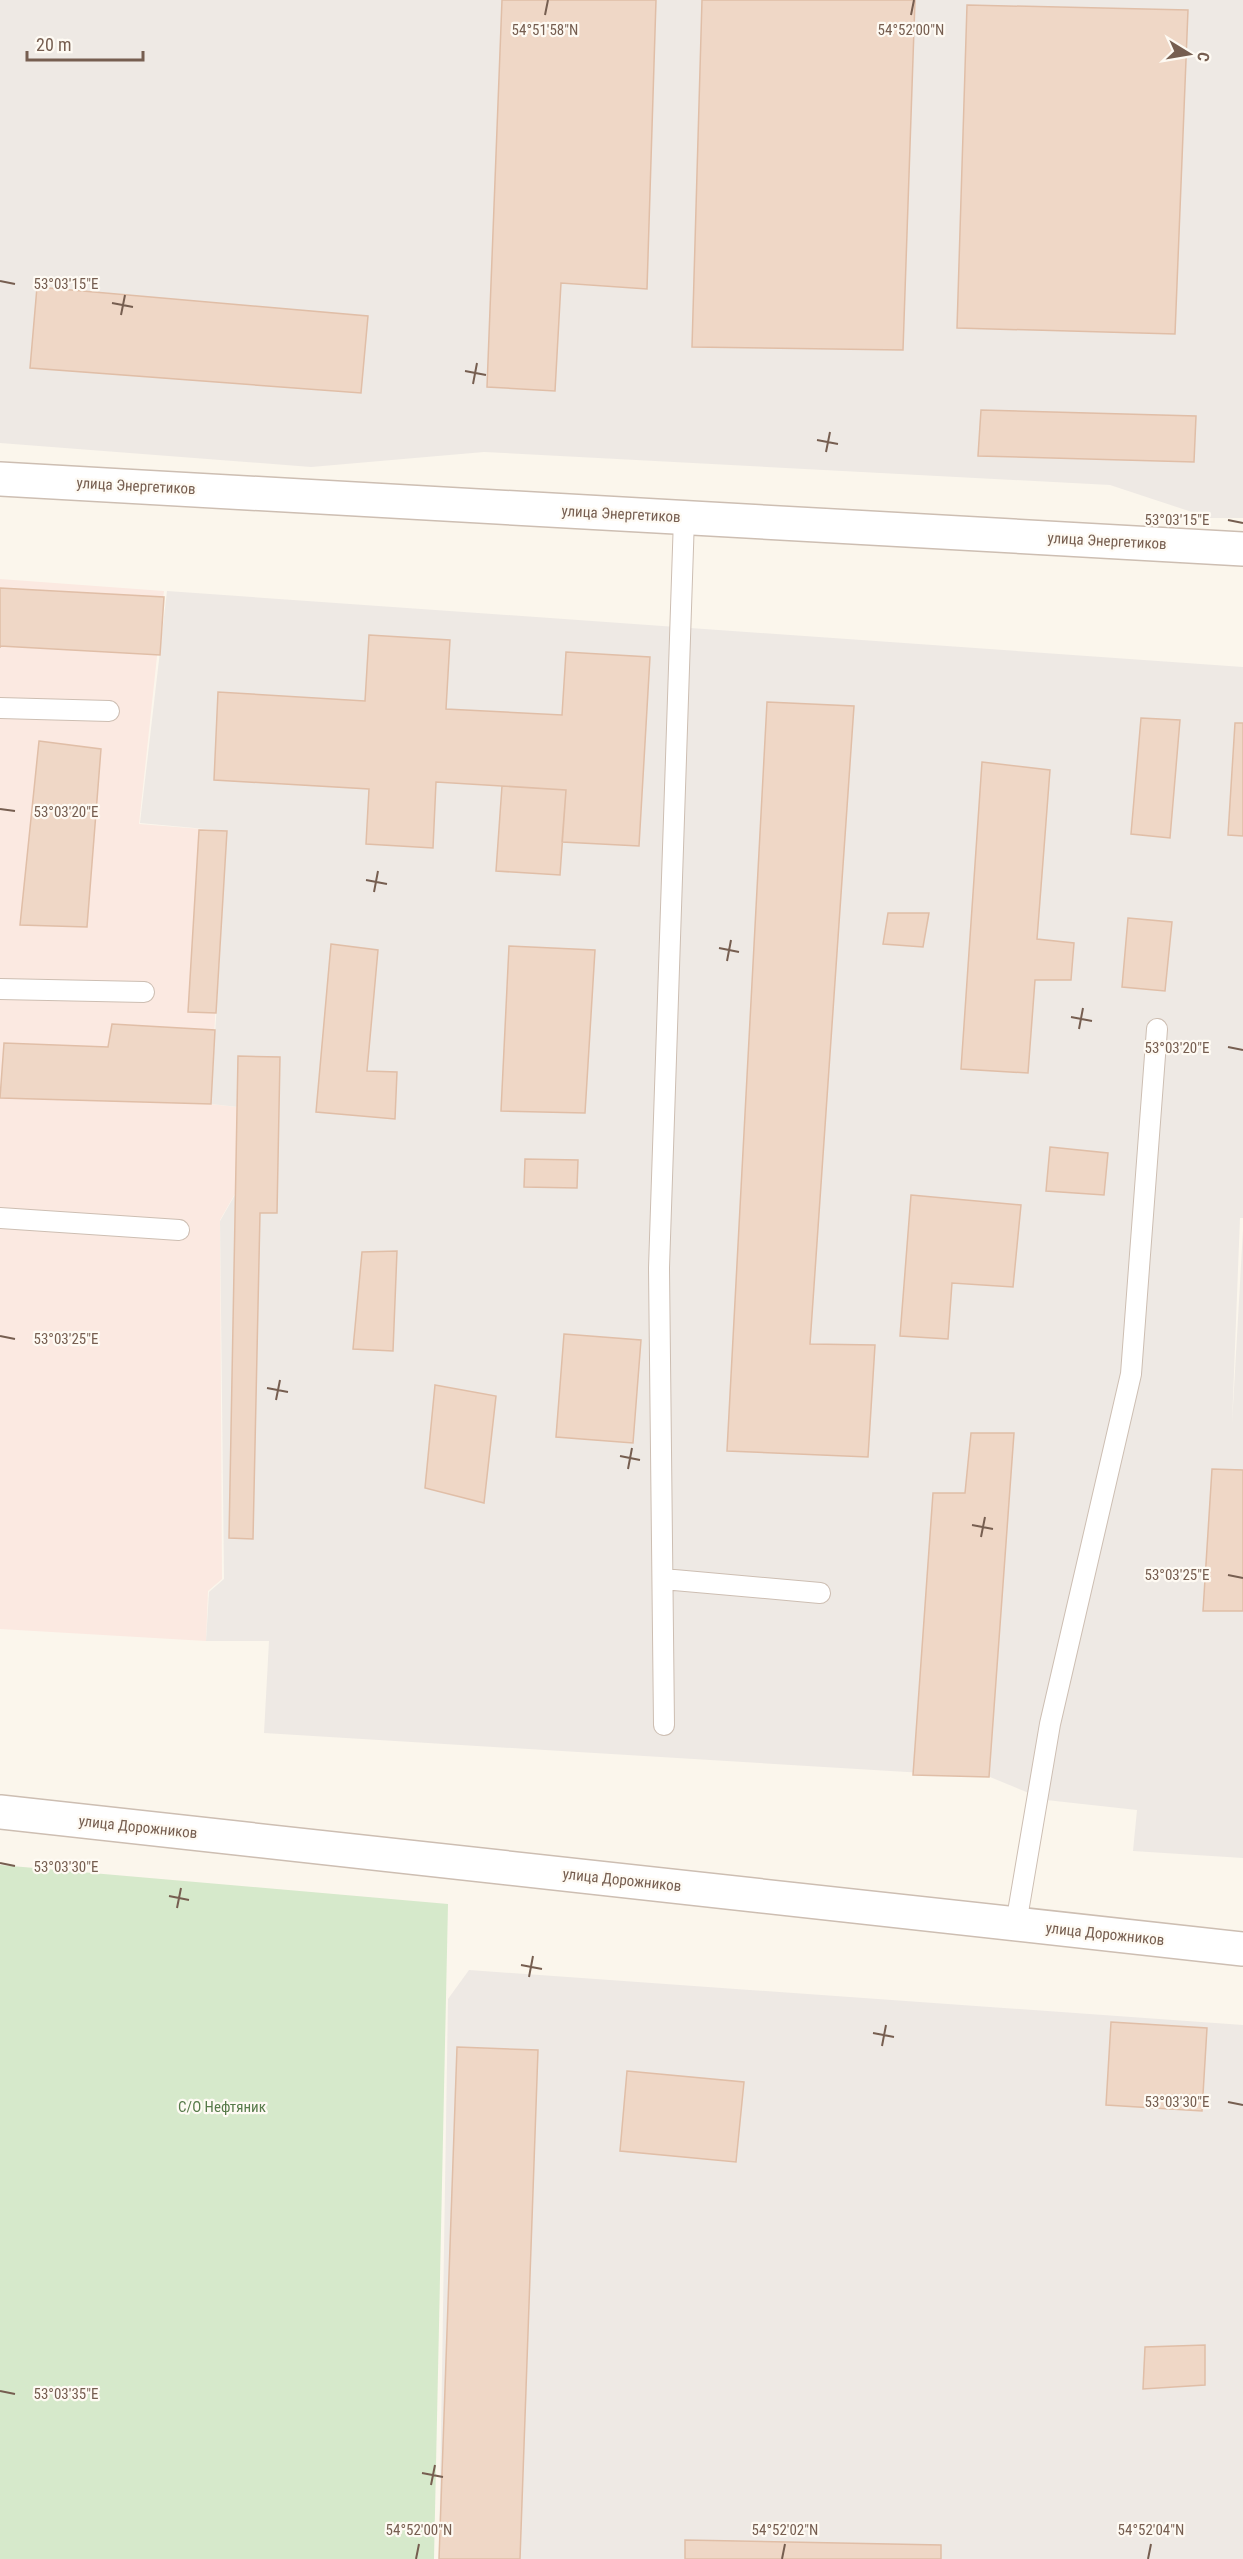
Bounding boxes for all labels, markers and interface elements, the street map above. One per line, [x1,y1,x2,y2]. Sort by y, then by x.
text: 54°51'58"N [512,21,578,39]
text: 54°52'00"N [878,21,944,39]
scale bar [27,24,142,62]
north arrow [1159,24,1219,84]
text: 20 m [36,34,71,55]
text: С [1193,50,1213,63]
text: 53°03'15"E [34,275,98,293]
street label: улица Энергетиков [76,474,196,498]
street label: улица Энергетиков [561,502,681,526]
text: 53°03'15"E [1145,511,1209,529]
street label: улица Энергетиков [1047,529,1167,553]
text: 53°03'20"E [34,803,98,821]
text: 53°03'20"E [1145,1039,1209,1057]
text: 53°03'25"E [34,1330,98,1348]
text: 53°03'25"E [1145,1566,1209,1584]
street label: улица Дорожников [78,1812,198,1842]
text: 53°03'30"E [34,1858,98,1876]
street label: улица Дорожников [562,1865,682,1895]
street label: улица Дорожников [1045,1919,1165,1949]
text: 53°03'30"E [1145,2093,1209,2111]
park label: С/О Нефтяник [178,2098,266,2116]
text: 53°03'35"E [34,2385,98,2403]
text: 54°52'00"N [386,2521,452,2539]
text: 54°52'02"N [752,2521,818,2539]
text: 54°52'04"N [1118,2521,1184,2539]

